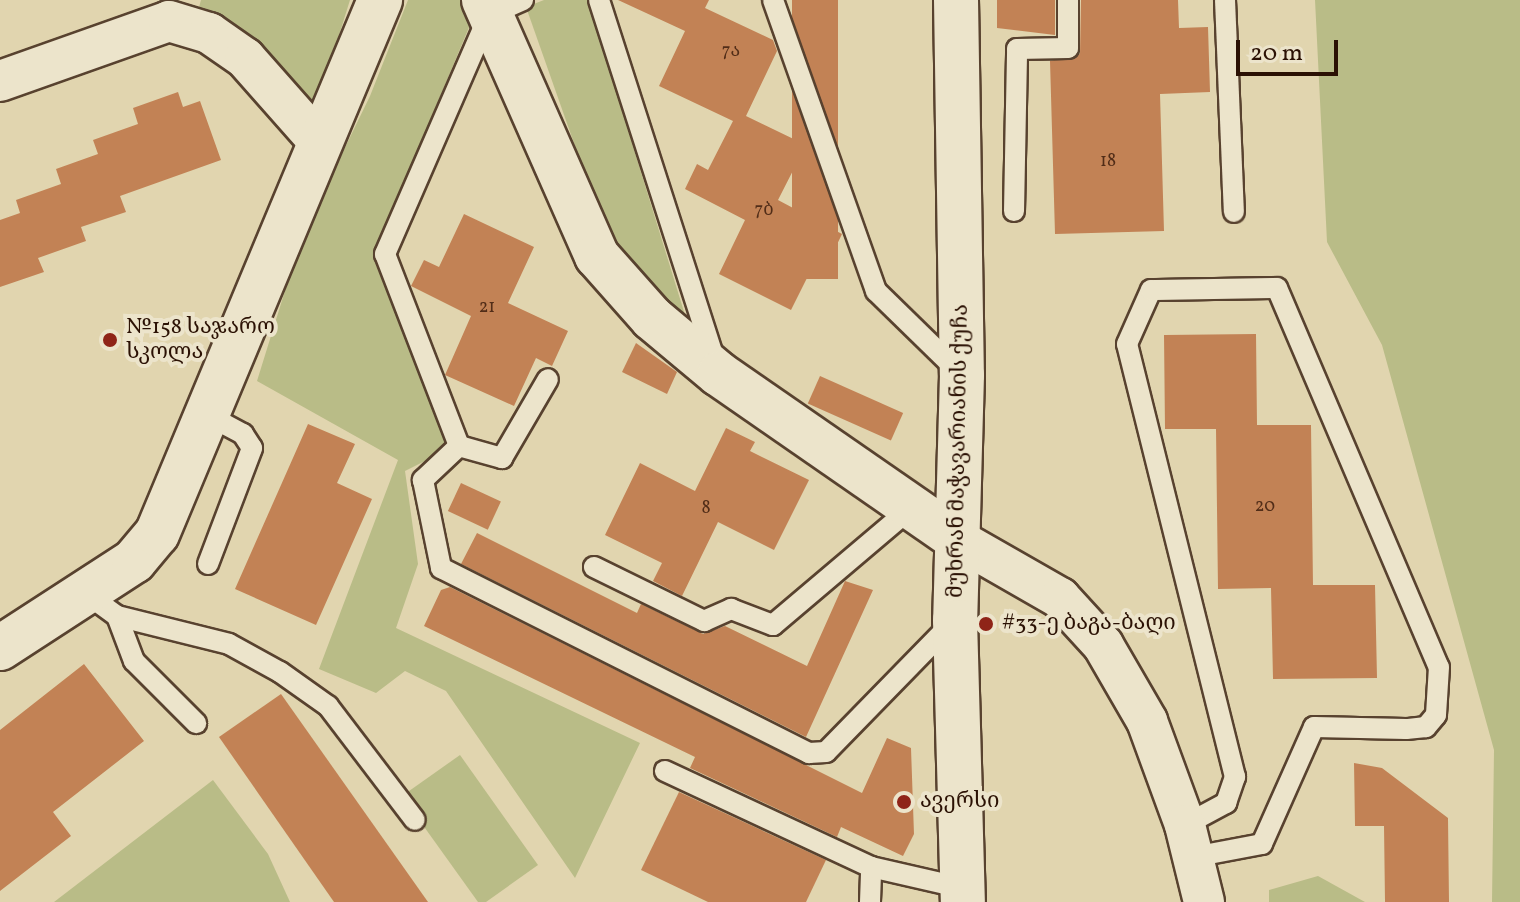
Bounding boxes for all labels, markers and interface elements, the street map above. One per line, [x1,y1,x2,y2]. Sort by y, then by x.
scale bar [1240,24,1342,74]
text: 20 m [1250,37,1303,71]
house number: 7ა [722,41,740,63]
house number: 18 [1100,151,1116,173]
house number: 7ბ [754,200,774,222]
house number: 21 [479,297,495,319]
street label: მუხრან მაჭავარიანის ქუჩა [943,304,975,598]
place label: №158 საჯარო სკოლა [126,314,275,366]
marker: №158 საჯარო სკოლა [101,331,119,349]
house number: 20 [1255,496,1275,518]
house number: 8 [701,498,711,520]
place label: #33-ე ბაგა-ბაღი [1002,611,1176,637]
marker: #33-ე ბაგა-ბაღი [977,615,995,633]
place label: ავერსი [920,789,1000,815]
marker: ავერსი [895,793,913,811]

